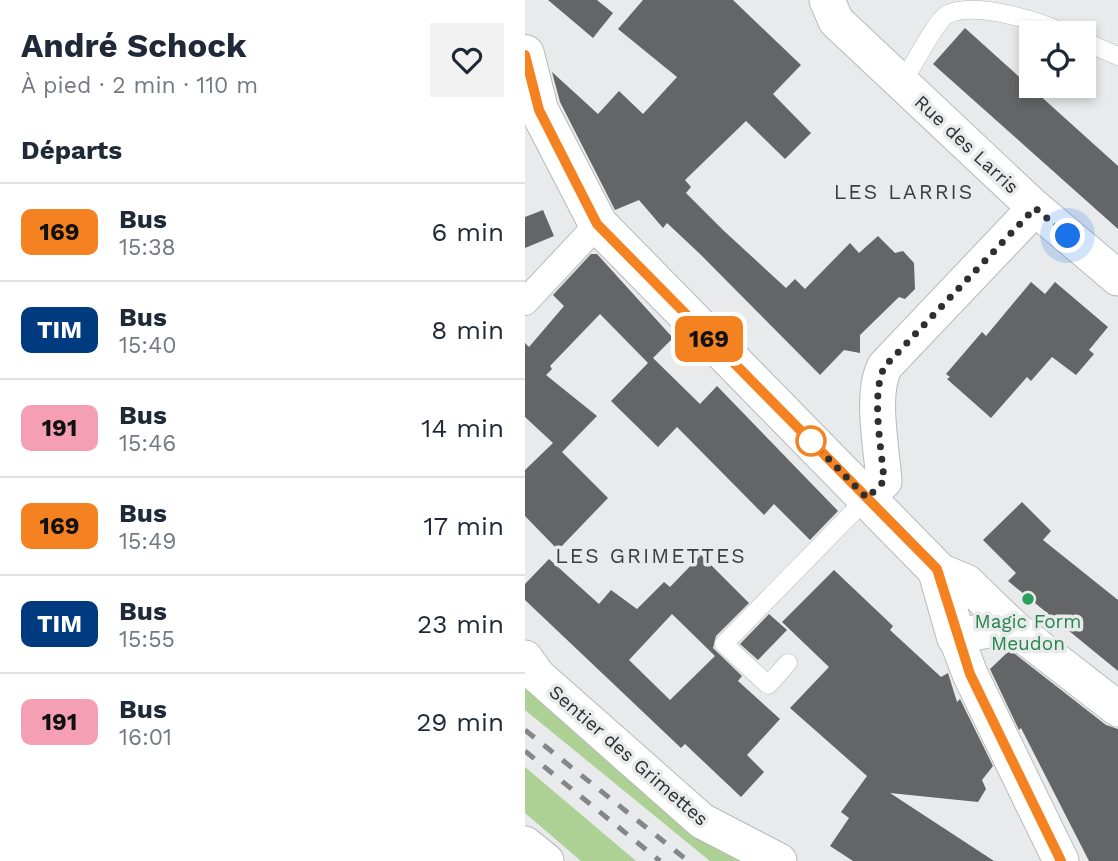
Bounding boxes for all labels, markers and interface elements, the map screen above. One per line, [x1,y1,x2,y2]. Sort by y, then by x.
map controls [1019,21,1096,98]
button: locate [1019,21,1096,98]
button: heart [430,23,504,97]
text: André Schock [21,26,246,65]
text: À pied · 2 min · 110 m [21,72,258,99]
street label: Rue des Larris [910,90,1023,198]
text: Départs [21,135,122,165]
district label: LES LARRIS [834,179,974,204]
text: Bus [119,204,167,234]
text: 6 min [432,217,504,247]
text: 169 [40,218,79,246]
your location [1050,218,1085,253]
text: 15:38 [119,234,176,261]
text: Bus [119,302,167,332]
text: 8 min [431,315,504,345]
text: TIM [37,316,82,344]
line badge: 169 [669,316,749,362]
text: 169 [689,325,729,353]
text: 15:40 [119,332,177,359]
text: Bus [119,400,167,430]
text: 14 min [421,413,504,443]
text: 191 [42,414,77,442]
unlabelled marker [796,426,826,456]
text: 15:46 [119,430,176,457]
text: Bus [119,498,167,528]
text: 17 min [423,511,504,541]
text: 169 [40,512,79,540]
text: 15:49 [119,528,176,555]
district label: LES GRIMETTES [555,543,747,568]
marker: Magic Form Meudon [1020,591,1036,607]
text: Bus [119,596,167,626]
text: 23 min [417,609,504,639]
text: TIM [37,610,82,638]
place label: Magic Form Meudon [975,610,1081,655]
text: 15:55 [119,626,175,653]
street label: Sentier des Grimettes [545,680,713,831]
text: Bus [119,694,167,724]
text: 29 min [416,707,504,737]
text: 191 [42,708,77,736]
text: 16:01 [119,724,172,751]

